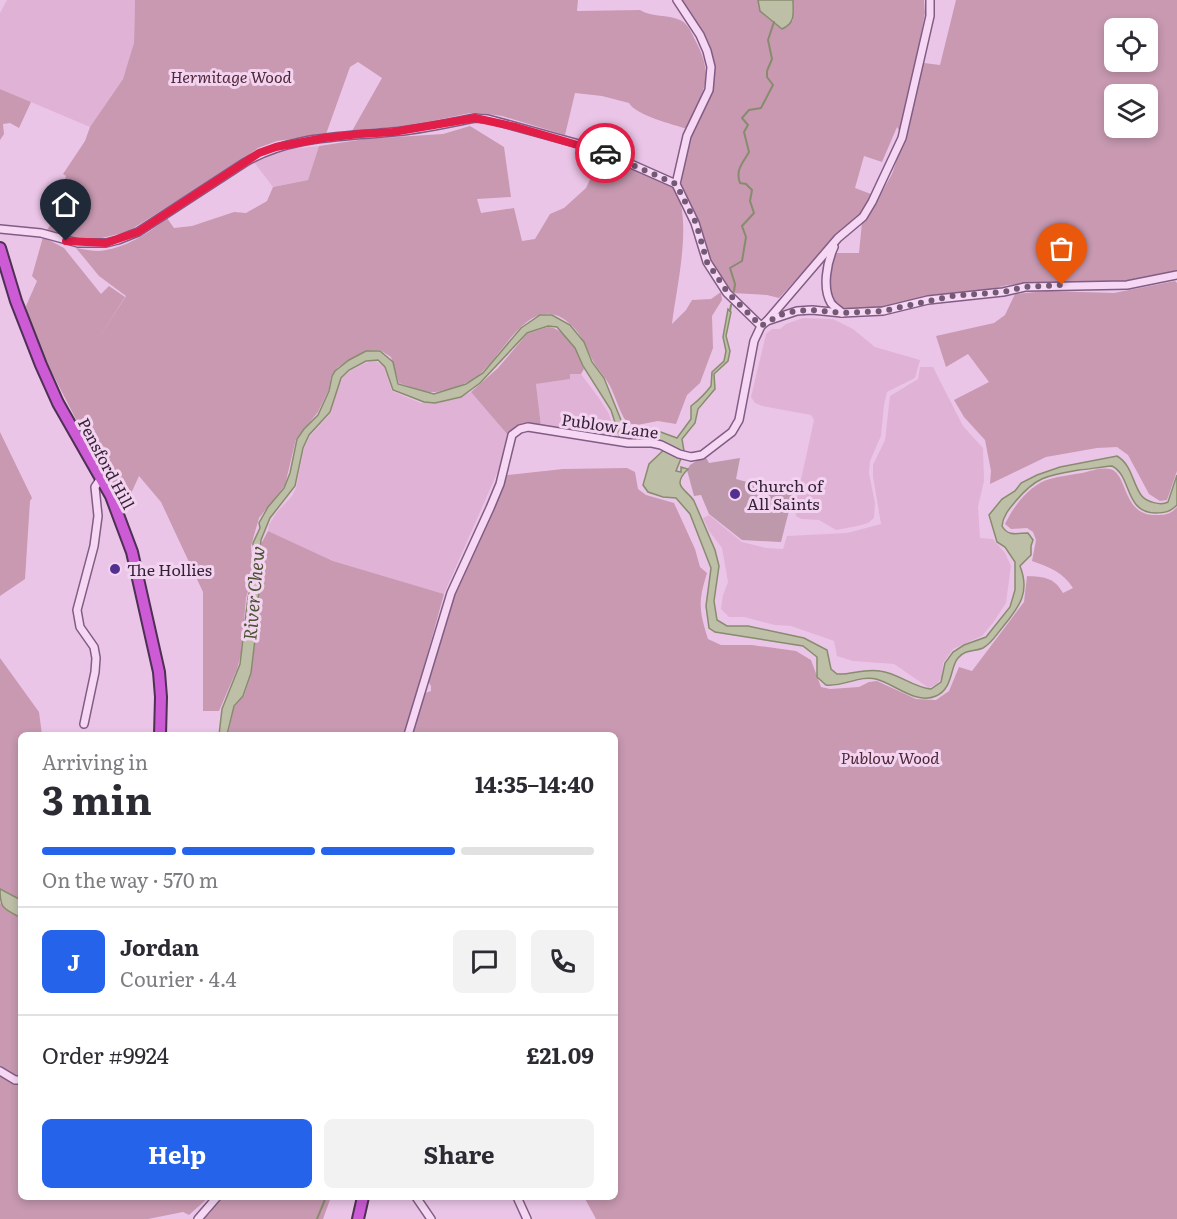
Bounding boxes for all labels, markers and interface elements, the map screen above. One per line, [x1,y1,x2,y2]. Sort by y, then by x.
map controls [1104,18,1158,138]
button: locate [1104,18,1158,72]
park label: Hermitage Wood [170,64,293,88]
button: layers [1104,84,1158,138]
courier [575,123,635,183]
icon: car [589,137,622,170]
pin [40,179,91,241]
icon: home [49,188,82,221]
pin [1036,223,1087,285]
icon: bag [1045,232,1078,265]
street label: Publow Lane [560,406,660,444]
street label: Pensford Hill [73,413,141,513]
place label: Church of All Saints [747,473,825,515]
marker: Church of All Saints [728,487,742,501]
water label: River Chew [235,545,271,641]
place label: The Hollies [127,557,212,581]
marker: The Hollies [108,562,122,576]
park label: Publow Wood [840,745,940,769]
text: Arriving in [42,746,148,776]
text: 14:35–14:40 [475,767,594,800]
text: 3 min [42,769,152,827]
text: On the way · 570 m [42,864,218,894]
text: Jordan [120,930,199,963]
button: chat [453,930,516,993]
button: phone [531,930,594,993]
text: J [67,945,80,978]
text: Courier · 4.4 [120,963,237,993]
text: Order #9924 [42,1038,169,1071]
text: £21.09 [526,1038,594,1071]
button: Help [42,1119,312,1188]
button: Share [324,1119,594,1188]

